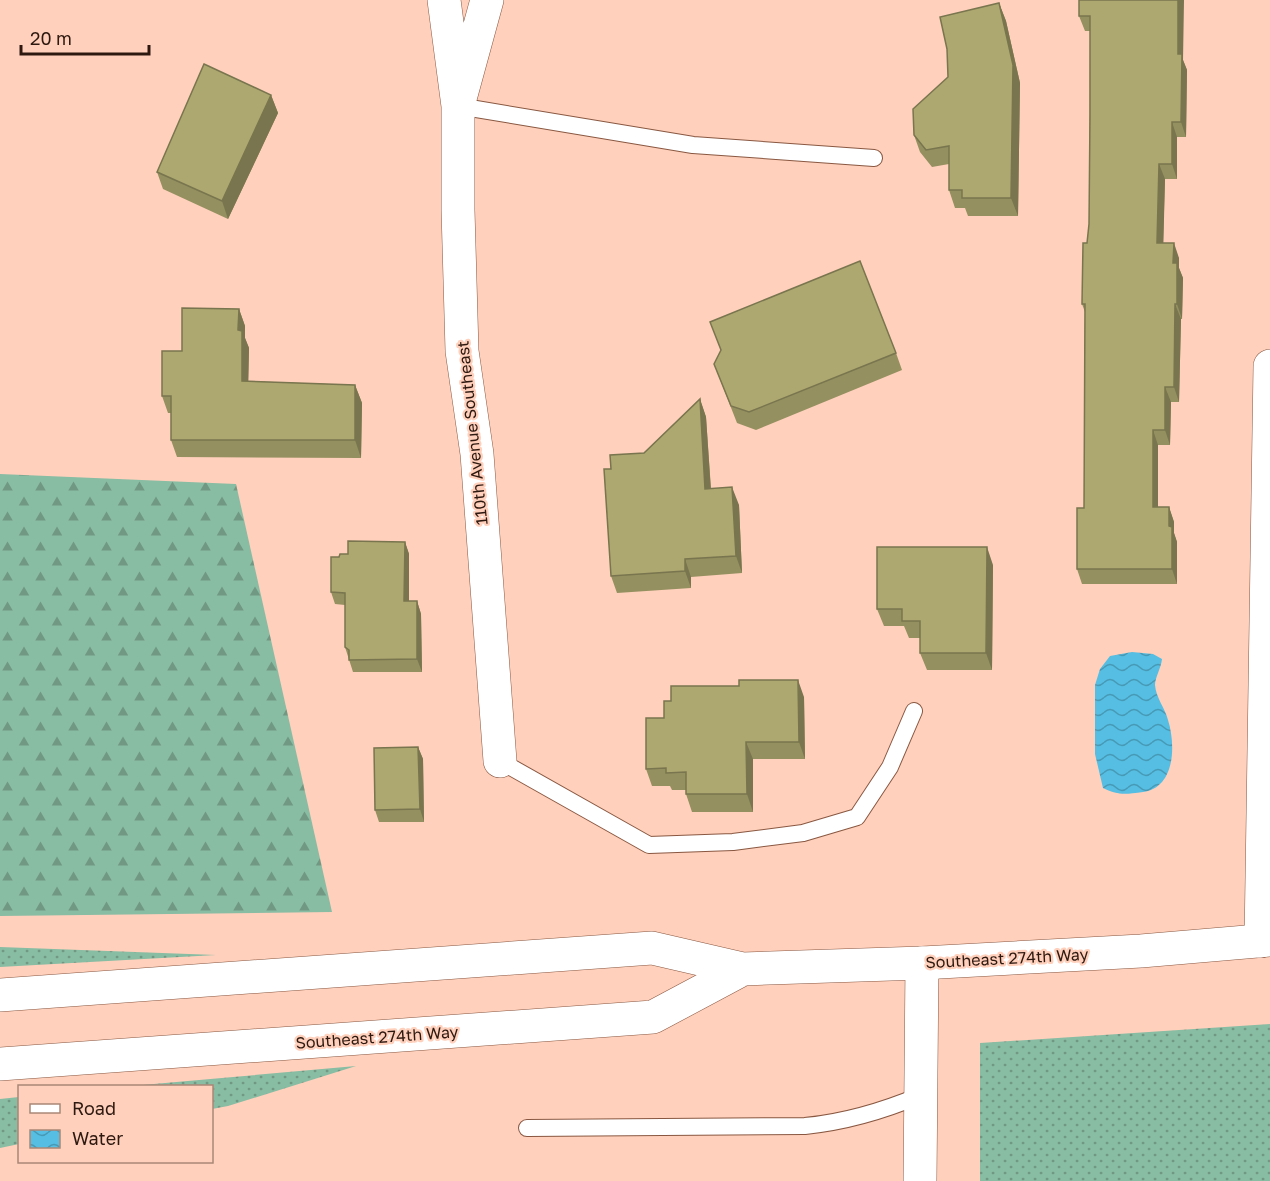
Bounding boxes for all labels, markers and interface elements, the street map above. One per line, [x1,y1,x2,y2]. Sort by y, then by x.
scale bar [21,18,148,56]
text: 20 m [30,27,72,49]
street label: 110th Avenue Southeast [452,340,492,526]
street label: Southeast 274th Way [925,944,1089,972]
street label: Southeast 274th Way [295,1021,459,1053]
legend [18,1085,213,1163]
text: Road [72,1097,116,1119]
text: Water [72,1127,123,1149]

